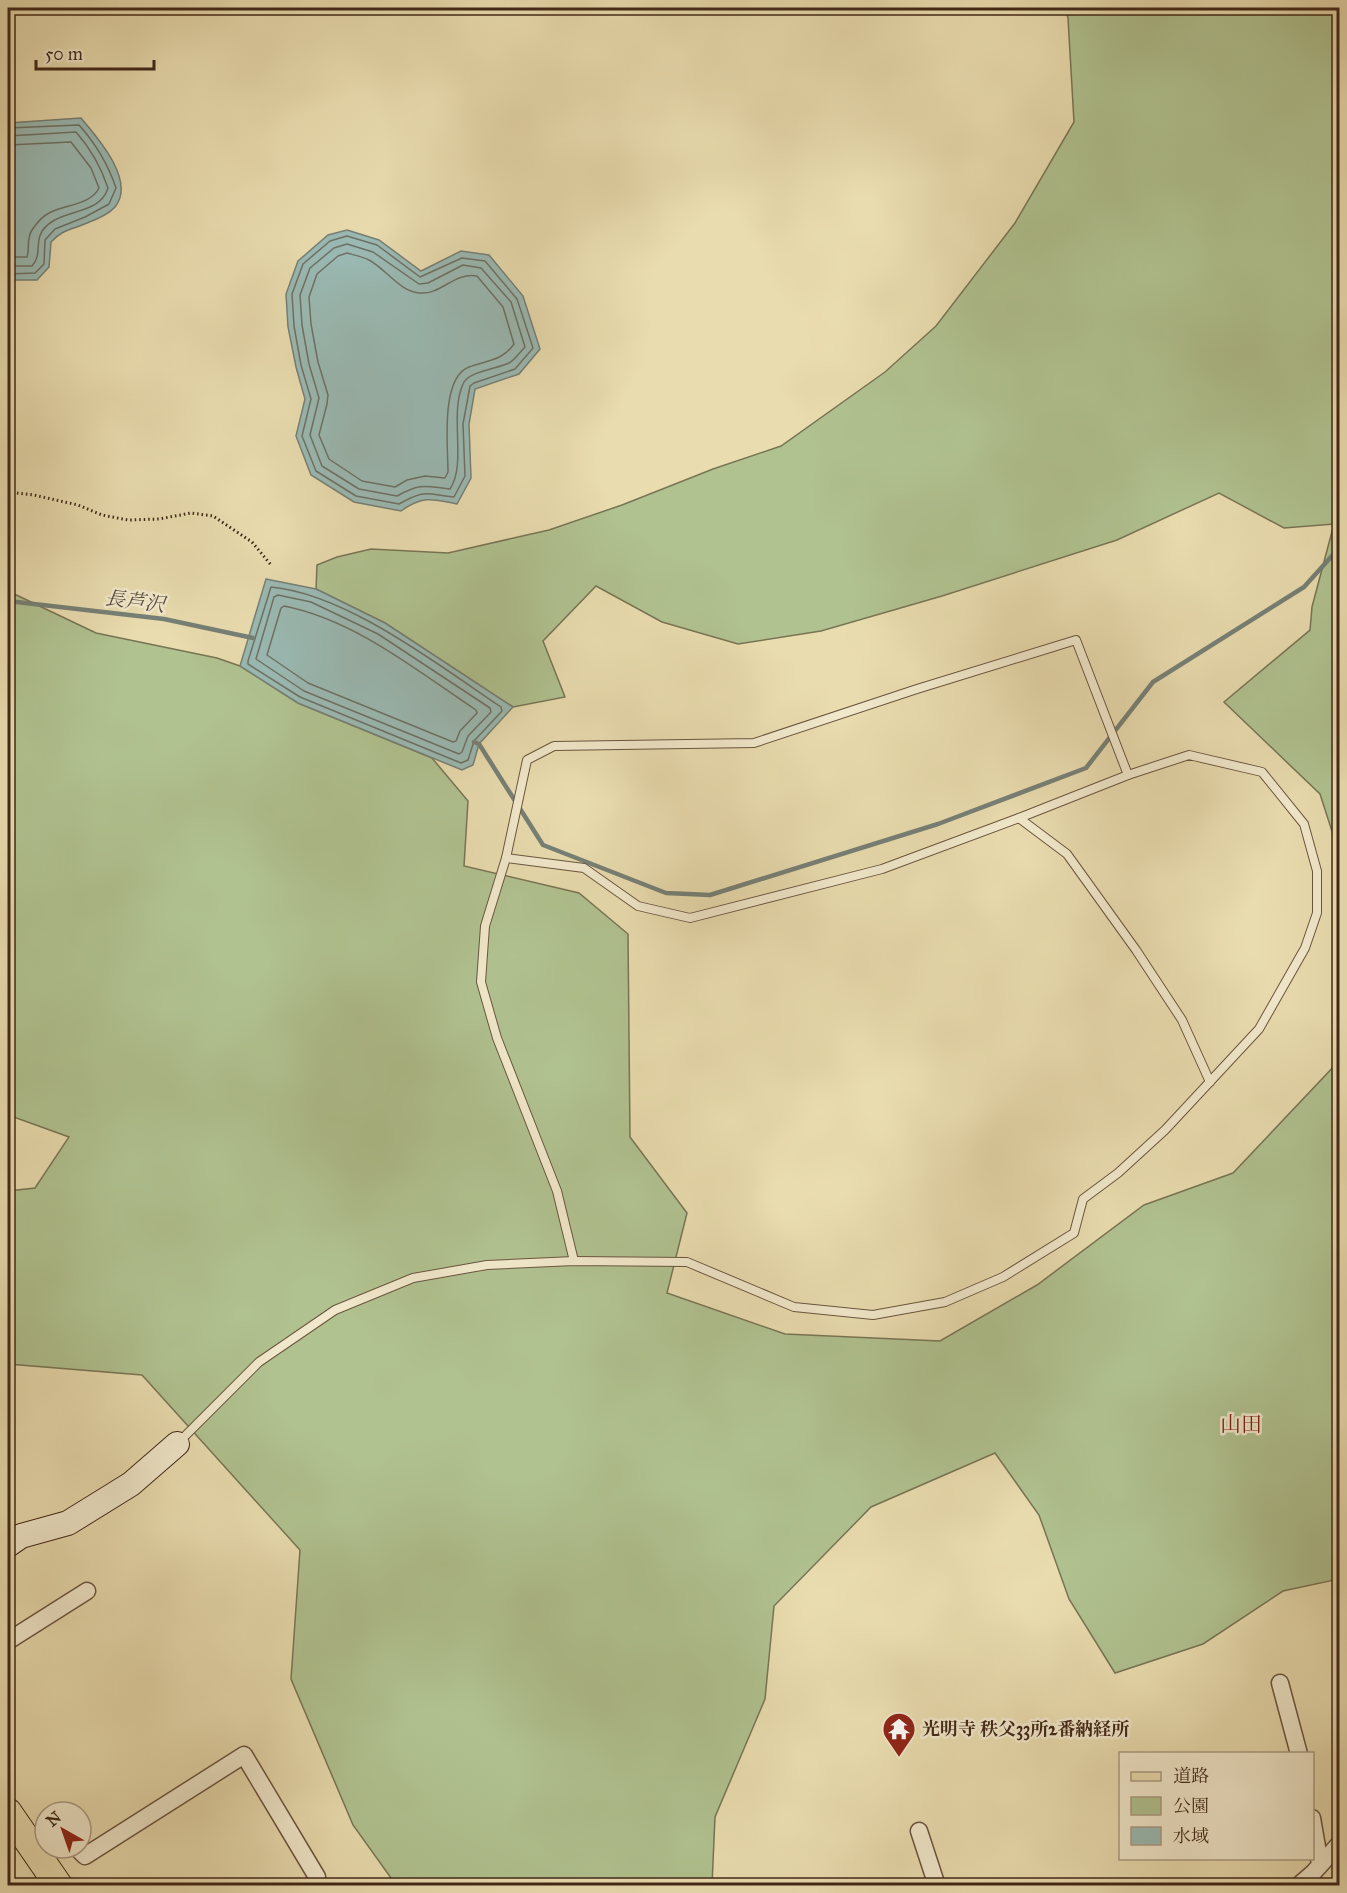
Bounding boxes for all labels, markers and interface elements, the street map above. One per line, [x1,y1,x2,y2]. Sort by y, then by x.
scale bar [36,33,154,71]
text: 50 m [45,43,83,65]
water label: 長芦沢 [104,585,169,617]
district label: 山田 [1220,1411,1262,1437]
temple icon: 光明寺 秩父33所2番納経所 [881,1711,917,1758]
place label: 光明寺 秩父33所2番納経所 [922,1718,1129,1741]
legend [1119,1752,1314,1860]
text: 道路 [1173,1765,1209,1787]
text: 公園 [1173,1795,1209,1817]
north arrow [33,1800,93,1860]
text: N [42,1807,65,1831]
text: 水域 [1173,1825,1209,1847]

